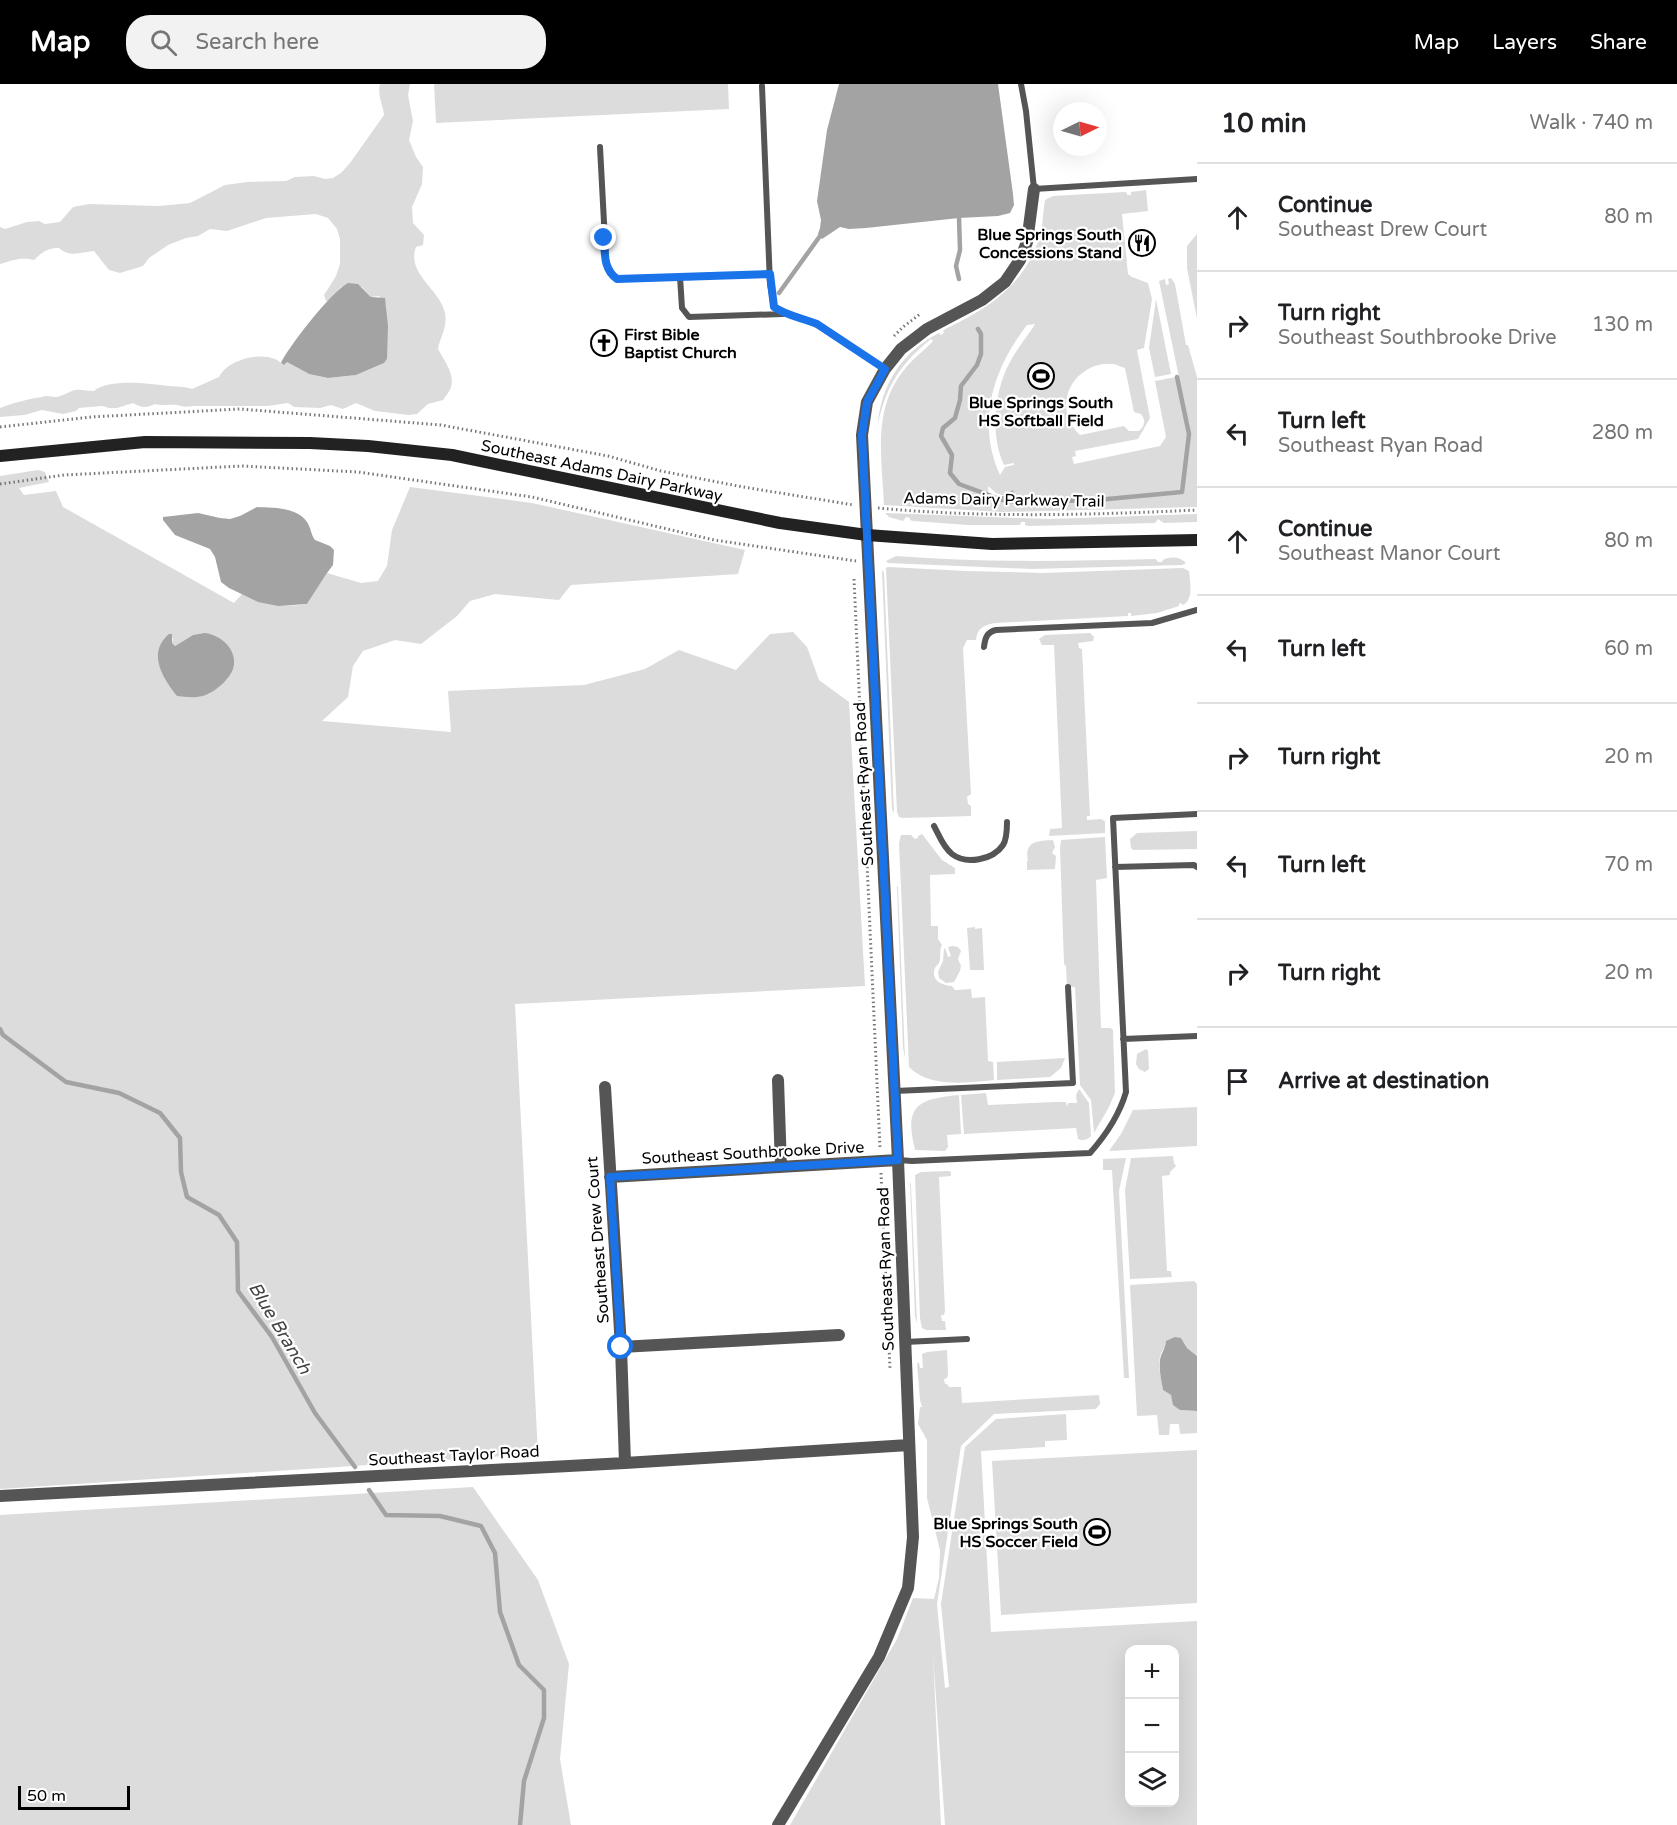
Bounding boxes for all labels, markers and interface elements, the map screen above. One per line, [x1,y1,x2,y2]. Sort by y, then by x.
search box [126,15,546,69]
text: Map [30,25,90,59]
icon: search [147,26,180,59]
text: Search here [195,29,319,55]
text: Map [1414,30,1459,55]
text: Layers [1492,30,1557,55]
text: Share [1590,30,1647,55]
north arrow [1053,102,1107,156]
text: 10 min [1221,108,1307,139]
text: Walk · 740 m [1530,111,1653,135]
text: Continue [1278,192,1373,218]
icon: ahead [1221,201,1254,234]
text: 80 m [1604,205,1653,229]
text: Southeast Drew Court [1278,218,1487,242]
route end [590,224,616,250]
place label: Blue Springs South Concessions Stand [977,225,1122,263]
restaurant icon: Blue Springs South Concessions Stand [1127,228,1157,258]
text: Turn right [1278,300,1380,326]
icon: right [1221,309,1254,342]
text: 130 m [1592,313,1653,337]
place label: First Bible Baptist Church [624,325,737,363]
text: Southeast Southbrooke Drive [1278,326,1557,350]
church icon: First Bible Baptist Church [589,328,619,358]
sports icon: Blue Springs South HS Softball Field [1026,361,1056,391]
place label: Blue Springs South HS Softball Field [969,393,1113,431]
text: Turn left [1278,408,1366,434]
icon: left [1221,417,1254,450]
text: 280 m [1592,421,1653,445]
text: Southeast Ryan Road [1278,434,1483,458]
street label: Southeast Adams Dairy Parkway [479,436,725,506]
street label: Adams Dairy Parkway Trail [903,488,1105,512]
text: Continue [1278,516,1373,542]
icon: ahead [1221,525,1254,558]
text: 80 m [1604,529,1653,553]
text: Southeast Manor Court [1278,542,1500,566]
icon: left [1221,633,1254,666]
text: Turn left [1278,636,1366,662]
text: 60 m [1604,637,1653,661]
street label: Southeast Ryan Road [850,701,878,866]
icon: right [1221,741,1254,774]
text: Turn right [1278,744,1380,770]
text: 20 m [1604,745,1653,769]
icon: left [1221,849,1254,882]
text: Turn left [1278,852,1366,878]
text: 70 m [1604,853,1653,877]
icon: right [1221,957,1254,990]
text: Turn right [1278,960,1380,986]
text: 20 m [1604,961,1653,985]
icon: arrive [1221,1065,1254,1098]
text: Arrive at destination [1278,1068,1489,1094]
street label: Southeast Southbrooke Drive [641,1137,865,1169]
street label: Southeast Drew Court [582,1156,614,1324]
street label: Southeast Ryan Road [873,1187,899,1351]
water label: Blue Branch [244,1278,317,1379]
route start [607,1333,633,1359]
street label: Southeast Taylor Road [368,1442,540,1470]
place label: Blue Springs South HS Soccer Field [933,1514,1078,1552]
sports icon: Blue Springs South HS Soccer Field [1082,1517,1112,1547]
map controls [1125,1645,1179,1807]
button: + [1125,1645,1179,1699]
button: − [1125,1699,1179,1753]
button: layers [1125,1753,1179,1807]
scale bar [18,1783,130,1810]
text: 50 m [27,1786,66,1806]

